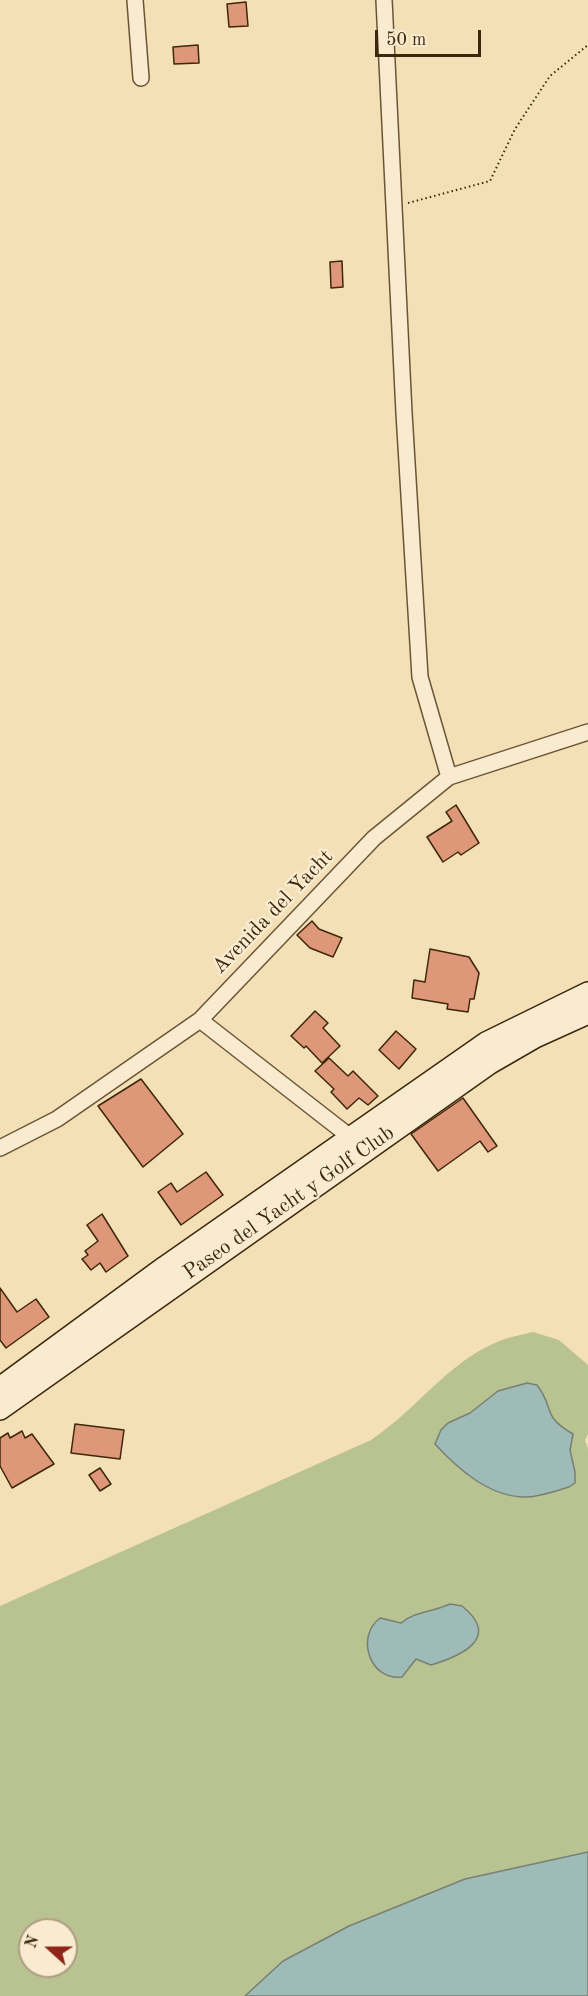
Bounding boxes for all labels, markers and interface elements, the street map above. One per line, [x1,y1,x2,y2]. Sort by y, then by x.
scale bar [378,18,484,56]
text: 50 m [386,31,426,49]
street label: Avenida del Yacht [207,845,339,979]
street label: Paseo del Yacht y Golf Club [179,1120,399,1286]
north arrow [18,1918,78,1978]
text: N [23,1934,43,1951]

